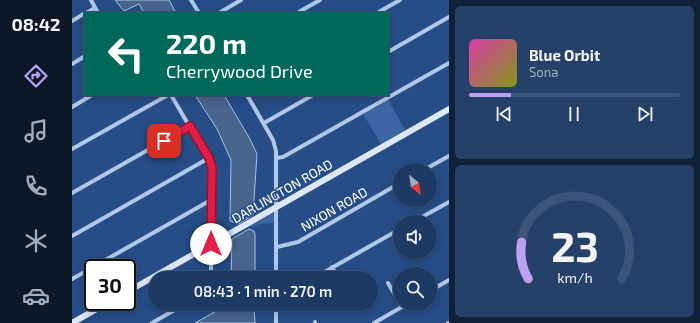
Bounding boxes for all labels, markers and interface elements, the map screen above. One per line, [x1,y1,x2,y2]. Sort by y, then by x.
text: 08:42 [11,13,61,35]
text: 220 m [166,26,247,60]
icon: left [100,28,152,80]
text: Blue Orbit [529,46,600,64]
text: Cherrywood Drive [166,60,313,82]
icon: directions [22,62,50,90]
text: Sona [529,64,558,80]
icon: previous [493,103,515,125]
icon: pause [563,103,585,125]
icon: next [634,103,656,125]
icon: music [22,117,50,145]
pin [147,124,181,158]
icon: arrive [153,130,175,152]
street label: DARLINGTON ROAD [229,156,335,226]
north arrow [393,163,437,207]
map controls [393,163,437,311]
icon: phone [22,172,50,200]
street label: NIXON ROAD [298,183,370,235]
button: sound [393,215,437,259]
text: 23 [551,220,598,270]
position arrow [190,223,232,265]
icon: climate [22,227,50,255]
speed limit sign: 30 [84,259,136,311]
button: search [393,267,437,311]
text: km/h [557,268,592,285]
icon: car [22,282,50,310]
text: 08:43 · 1 min · 270 m [194,282,332,300]

